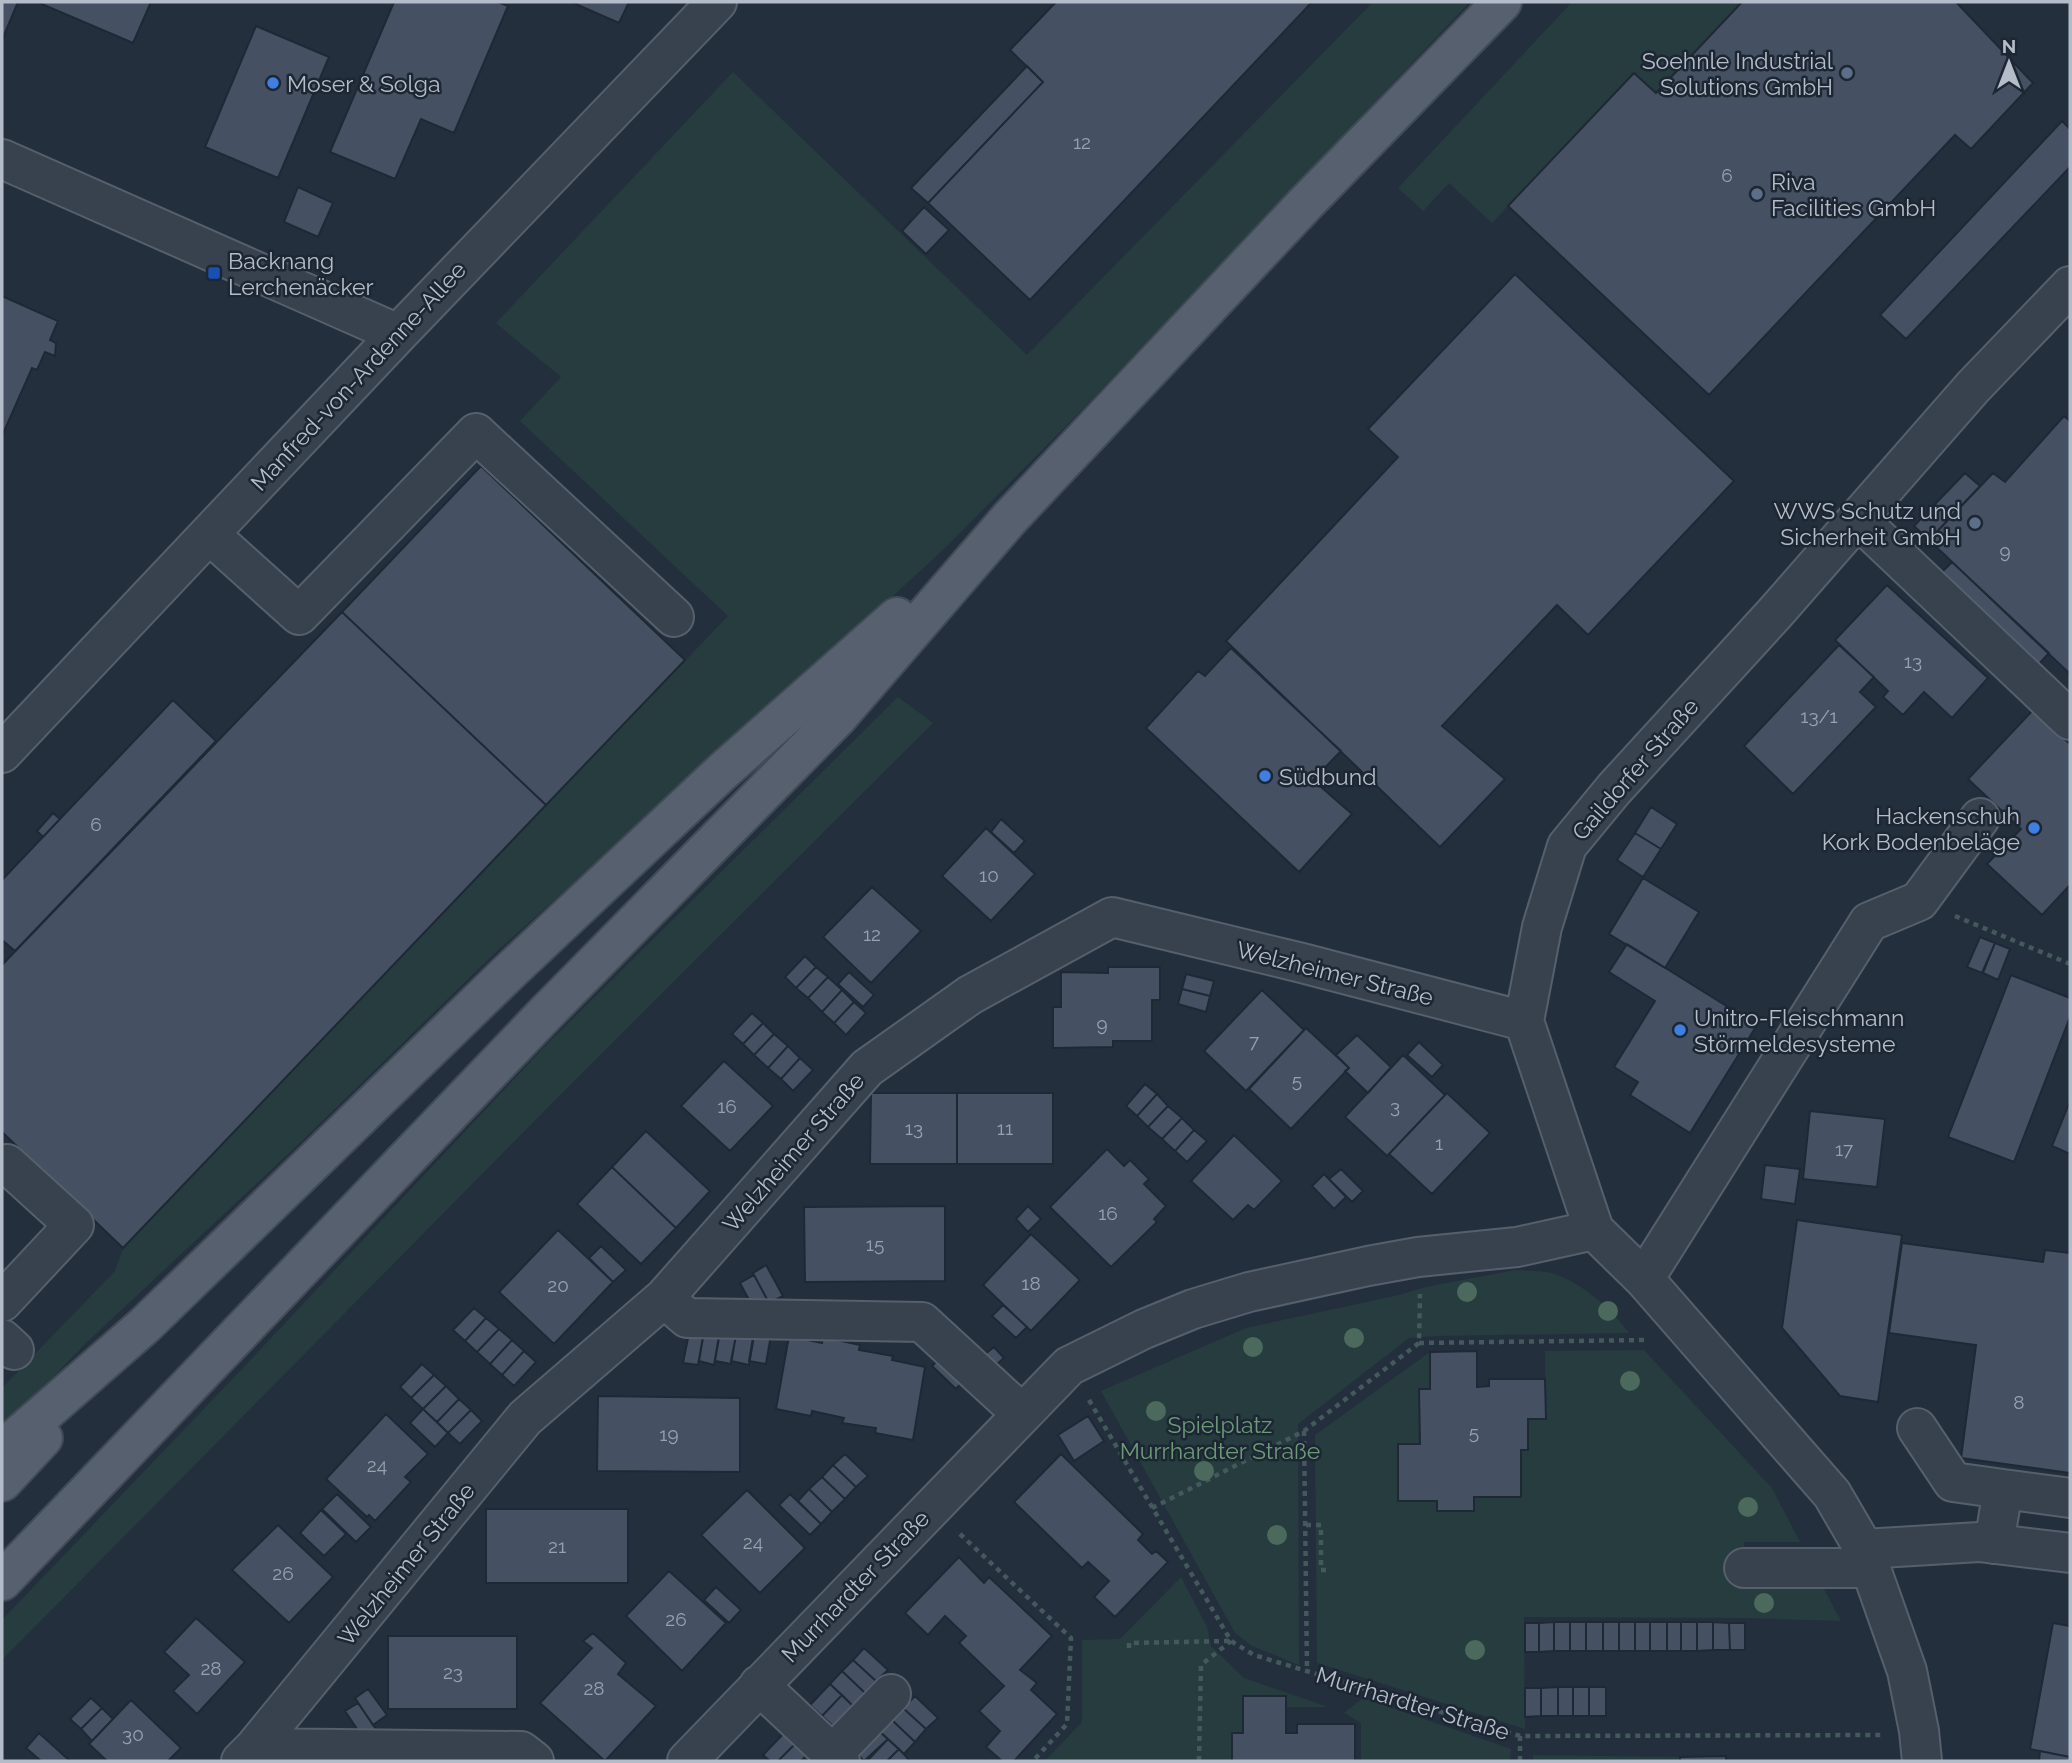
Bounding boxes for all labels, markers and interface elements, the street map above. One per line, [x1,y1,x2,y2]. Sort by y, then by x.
north arrow [1974,28,2044,98]
text: N [2002,35,2016,57]
place label: Soehnle Industrial Solutions GmbH [1642,47,1834,100]
marker: Soehnle Industrial Solutions GmbH [1839,65,1855,81]
place label: Moser & Solga [287,70,441,97]
marker: Moser & Solga [265,75,281,91]
house number: 12 [1073,131,1091,153]
house number: 6 [1721,164,1733,186]
place label: Riva Facilities GmbH [1771,168,1936,221]
marker: Riva Facilities GmbH [1749,186,1765,202]
place label: Backnang Lerchenäcker [228,247,374,300]
street label: Manfred-von-Ardenne-Allee [245,256,471,496]
marker: Backnang Lerchenäcker [206,265,222,281]
place label: WWS Schutz und Sicherheit GmbH [1774,497,1961,550]
marker: WWS Schutz und Sicherheit GmbH [1967,515,1983,531]
house number: 9 [1999,540,2011,562]
house number: 13 [1904,650,1922,672]
street label: Gaildorfer Straße [1566,693,1704,845]
house number: 13/1 [1800,705,1838,727]
place label: Südbund [1279,763,1377,790]
marker: Südbund [1257,768,1273,784]
place label: Hackenschuh Kork Bodenbeläge [1822,802,2020,855]
house number: 6 [90,813,102,835]
marker: Hackenschuh Kork Bodenbeläge [2026,820,2042,836]
house number: 10 [979,864,999,886]
house number: 12 [863,923,881,945]
street label: Welzheimer Straße [1234,935,1436,1011]
place label: Unitro-Fleischmann Störmeldesysteme [1694,1004,1904,1057]
house number: 9 [1096,1013,1108,1035]
marker: Unitro-Fleischmann Störmeldesysteme [1672,1022,1688,1038]
house number: 7 [1249,1030,1259,1052]
street label: Welzheimer Straße [717,1067,869,1237]
house number: 5 [1292,1069,1302,1091]
house number: 16 [717,1095,737,1117]
house number: 3 [1390,1095,1400,1117]
house number: 13 [905,1117,923,1139]
house number: 11 [997,1117,1013,1139]
house number: 1 [1435,1132,1443,1154]
house number: 17 [1835,1138,1853,1160]
house number: 16 [1098,1202,1118,1224]
house number: 15 [866,1233,884,1255]
house number: 18 [1021,1272,1041,1294]
house number: 20 [547,1274,569,1296]
house number: 8 [2013,1391,2025,1413]
park label: Spielplatz Murrhardter Straße [1120,1411,1320,1464]
house number: 5 [1469,1421,1479,1443]
house number: 19 [659,1423,679,1445]
house number: 24 [367,1454,387,1476]
street label: Welzheimer Straße [332,1477,480,1651]
street label: Murrhardter Straße [776,1504,934,1668]
house number: 24 [743,1531,763,1553]
house number: 21 [548,1535,566,1557]
house number: 26 [272,1562,294,1584]
house number: 26 [665,1608,687,1630]
house number: 28 [200,1657,222,1679]
house number: 23 [443,1661,463,1683]
street label: Murrhardter Straße [1313,1661,1513,1745]
house number: 28 [583,1677,605,1699]
house number: 30 [122,1723,144,1745]

